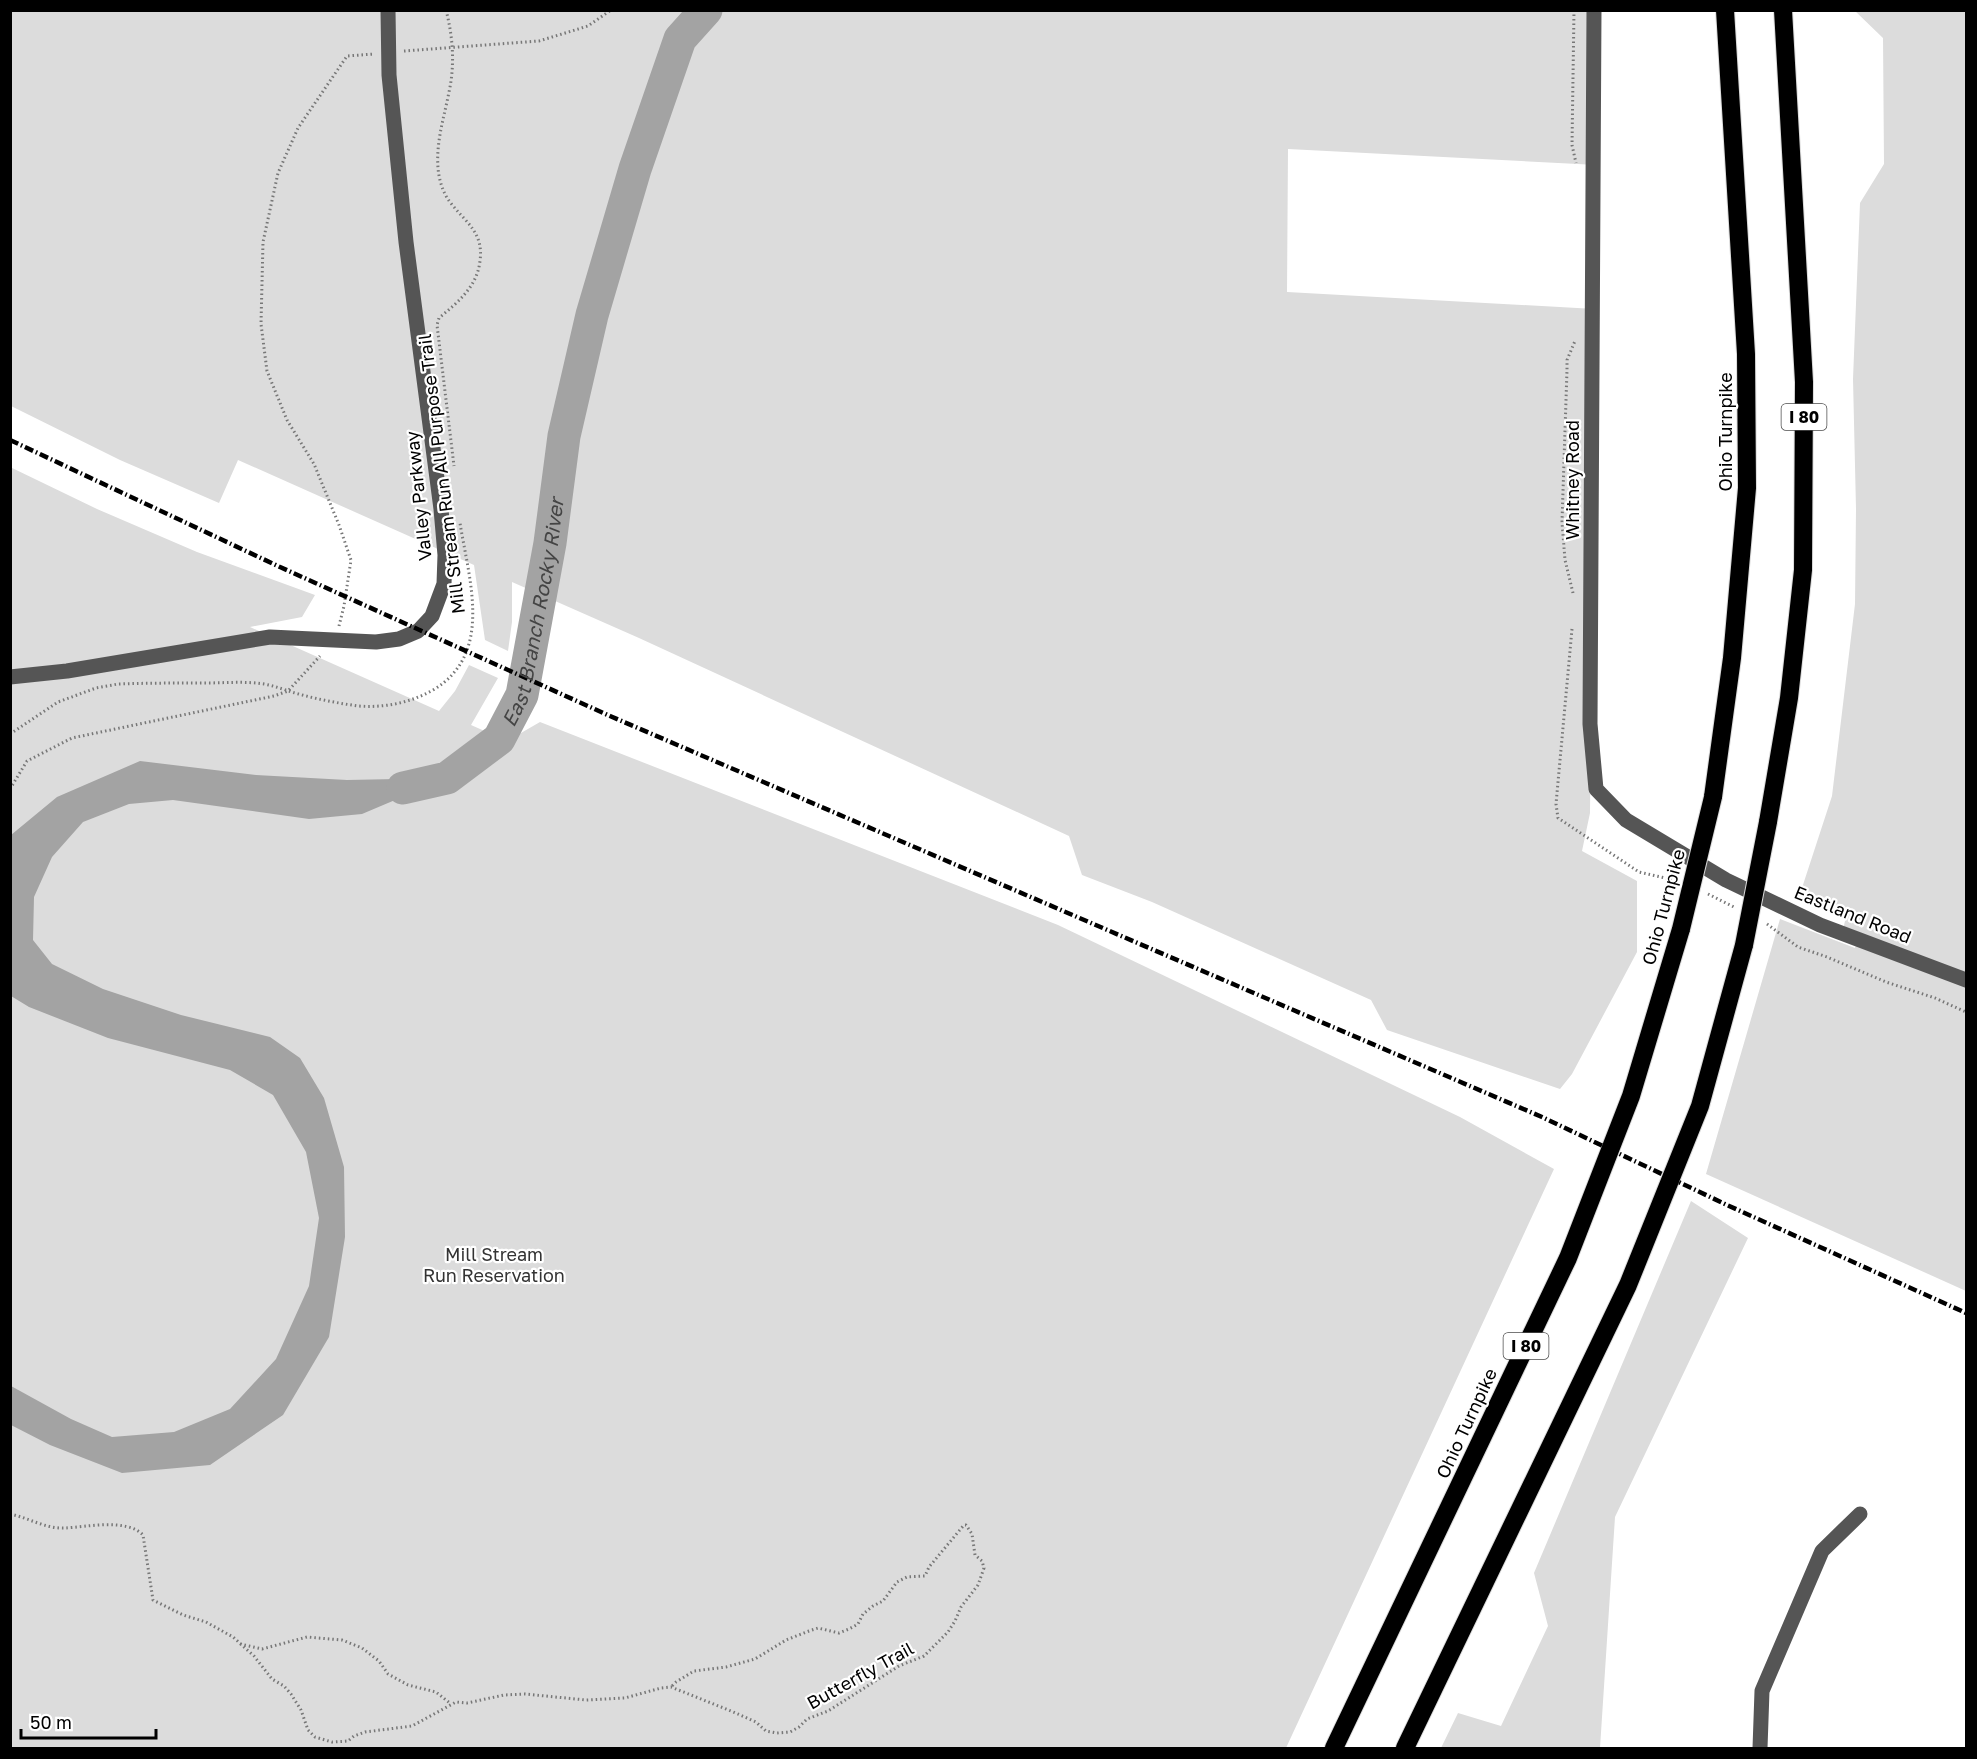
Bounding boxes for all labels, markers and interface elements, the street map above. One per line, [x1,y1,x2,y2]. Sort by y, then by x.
street label: Mill Stream Run All Purpose Trail [413,333,469,615]
street label: Ohio Turnpike [1714,372,1736,492]
road number: I 80 [1782,404,1826,430]
street label: Whitney Road [1561,420,1583,540]
street label: Valley Parkway [400,430,436,562]
water label: East Branch Rocky River [496,493,568,730]
street label: Ohio Turnpike [1637,847,1689,967]
street label: Eastland Road [1791,881,1915,947]
park label: Mill Stream Run Reservation [423,1243,565,1286]
road number: I 80 [1504,1333,1549,1359]
street label: Ohio Turnpike [1431,1364,1501,1482]
street label: Butterfly Trail [803,1636,917,1713]
scale bar [21,1702,156,1740]
text: 50 m [30,1711,72,1733]

